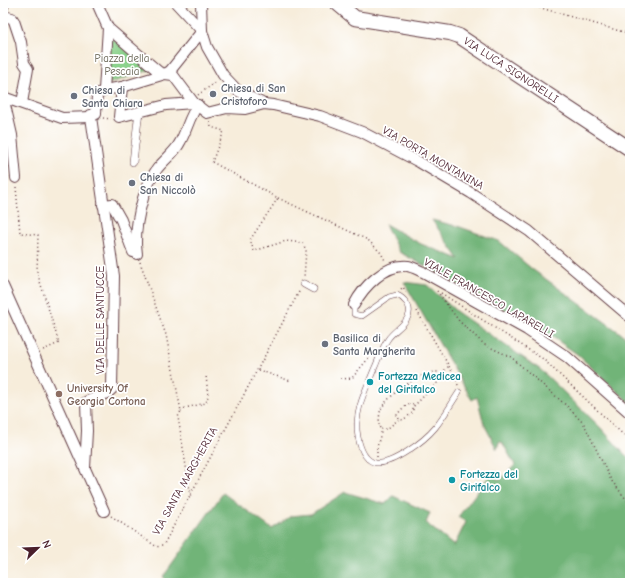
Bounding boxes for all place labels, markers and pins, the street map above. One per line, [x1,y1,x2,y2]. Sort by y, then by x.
place label: Chiesa di San Cristoforo [221,82,286,108]
place label: Chiesa di Santa Chiara [82,84,143,110]
marker: Chiesa di San Cristoforo [208,89,218,99]
marker: Chiesa di Santa Chiara [69,91,79,101]
place label: Chiesa di San Niccolò [140,171,196,197]
marker: Chiesa di San Niccolò [127,178,137,188]
place label: Basilica di Santa Margherita [333,332,415,358]
marker: Basilica di Santa Margherita [320,339,330,349]
place label: Fortezza Medicea del Girifalco [378,370,461,396]
marker: Fortezza Medicea del Girifalco [365,377,375,387]
place label: University Of Georgia Cortona [67,382,145,408]
marker: University Of Georgia Cortona [54,389,64,399]
place label: Fortezza del Girifalco [460,468,518,494]
marker: Fortezza del Girifalco [447,475,457,485]

